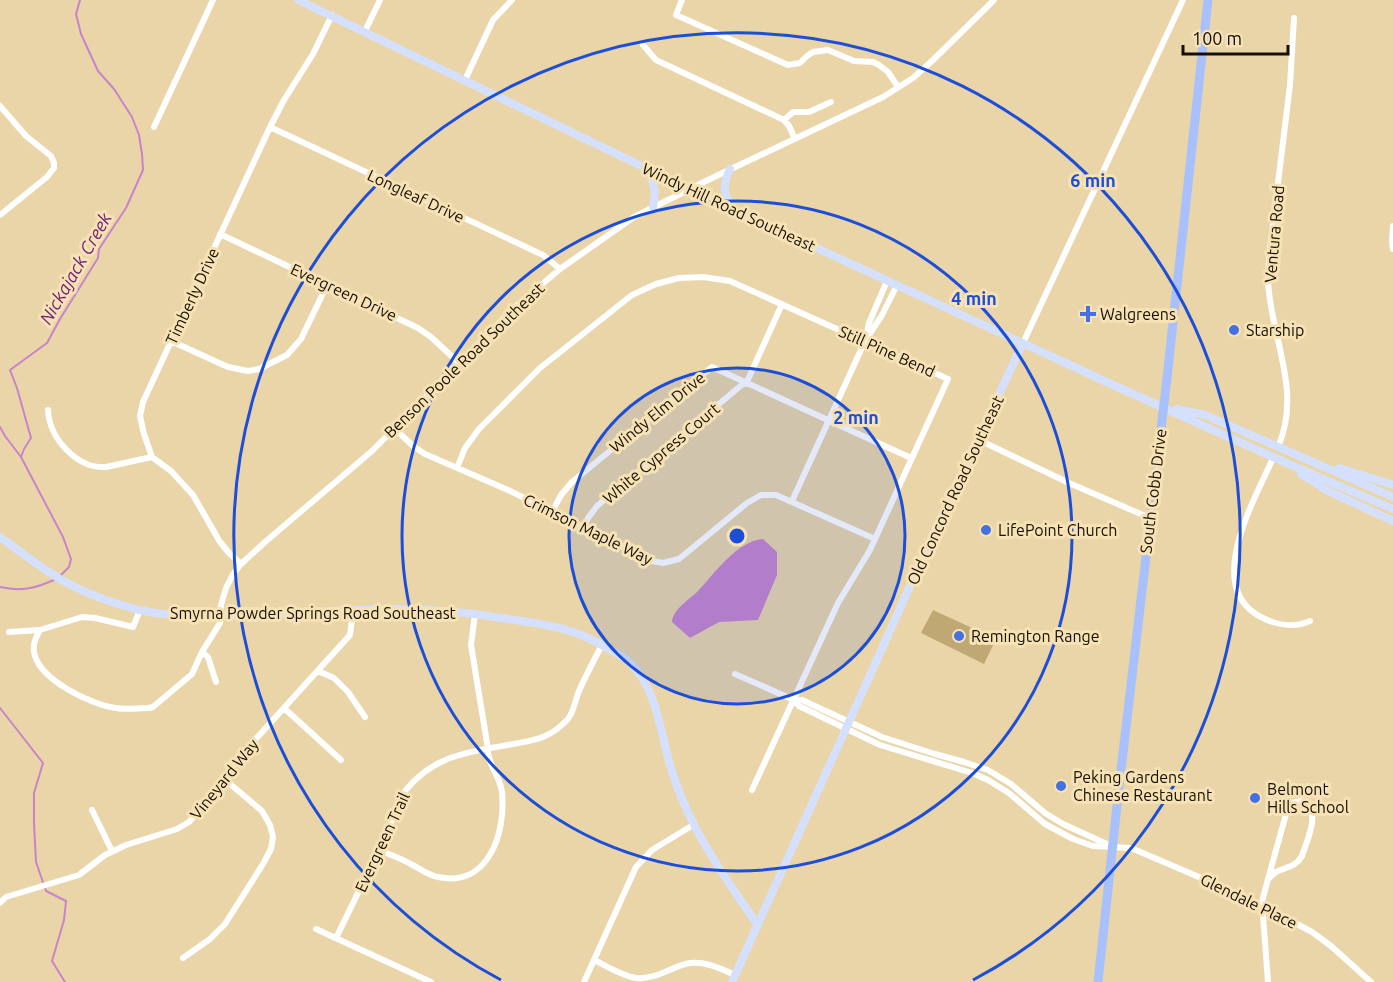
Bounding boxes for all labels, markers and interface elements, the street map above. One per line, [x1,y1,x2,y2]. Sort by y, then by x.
scale bar [1183,18,1288,56]
text: 100 m [1192,28,1242,48]
street label: Windy Hill Road Southeast [640,159,819,255]
street label: Longleaf Drive [365,166,467,226]
text: 6 min [1070,170,1116,190]
street label: Ventura Road [1261,185,1287,283]
water label: Nickajack Creek [35,208,115,327]
street label: Timberly Drive [162,245,222,347]
street label: Evergreen Drive [288,260,400,324]
street label: Benson Poole Road Southeast [380,278,548,441]
text: 4 min [951,288,997,308]
place label: Walgreens [1100,305,1176,323]
marker: Walgreens [1081,307,1095,321]
place label: Starship [1246,321,1304,339]
street label: Still Pine Bend [836,322,938,380]
marker: Starship [1227,323,1241,337]
street label: Windy Elm Drive [606,368,708,456]
street label: Old Concord Road Southeast [903,392,1007,588]
street label: White Cypress Court [599,399,723,507]
text: 2 min [833,407,879,427]
street label: South Cobb Drive [1136,428,1170,554]
street label: Crimson Maple Way [521,490,656,568]
place label: LifePoint Church [998,521,1117,539]
marker: LifePoint Church [979,523,993,537]
centre of rings [727,526,747,546]
street label: Smyrna Powder Springs Road Southeast [170,604,457,622]
place label: Remington Range [971,627,1100,645]
marker: Remington Range [952,629,966,643]
street label: Vineyard Way [186,735,262,823]
place label: Peking Gardens Chinese Restaurant [1073,768,1213,804]
marker: Peking Gardens Chinese Restaurant [1054,779,1068,793]
place label: Belmont Hills School [1267,780,1349,816]
street label: Evergreen Trail [351,789,413,895]
marker: Belmont Hills School [1248,791,1262,805]
street label: Glendale Place [1198,870,1300,932]

